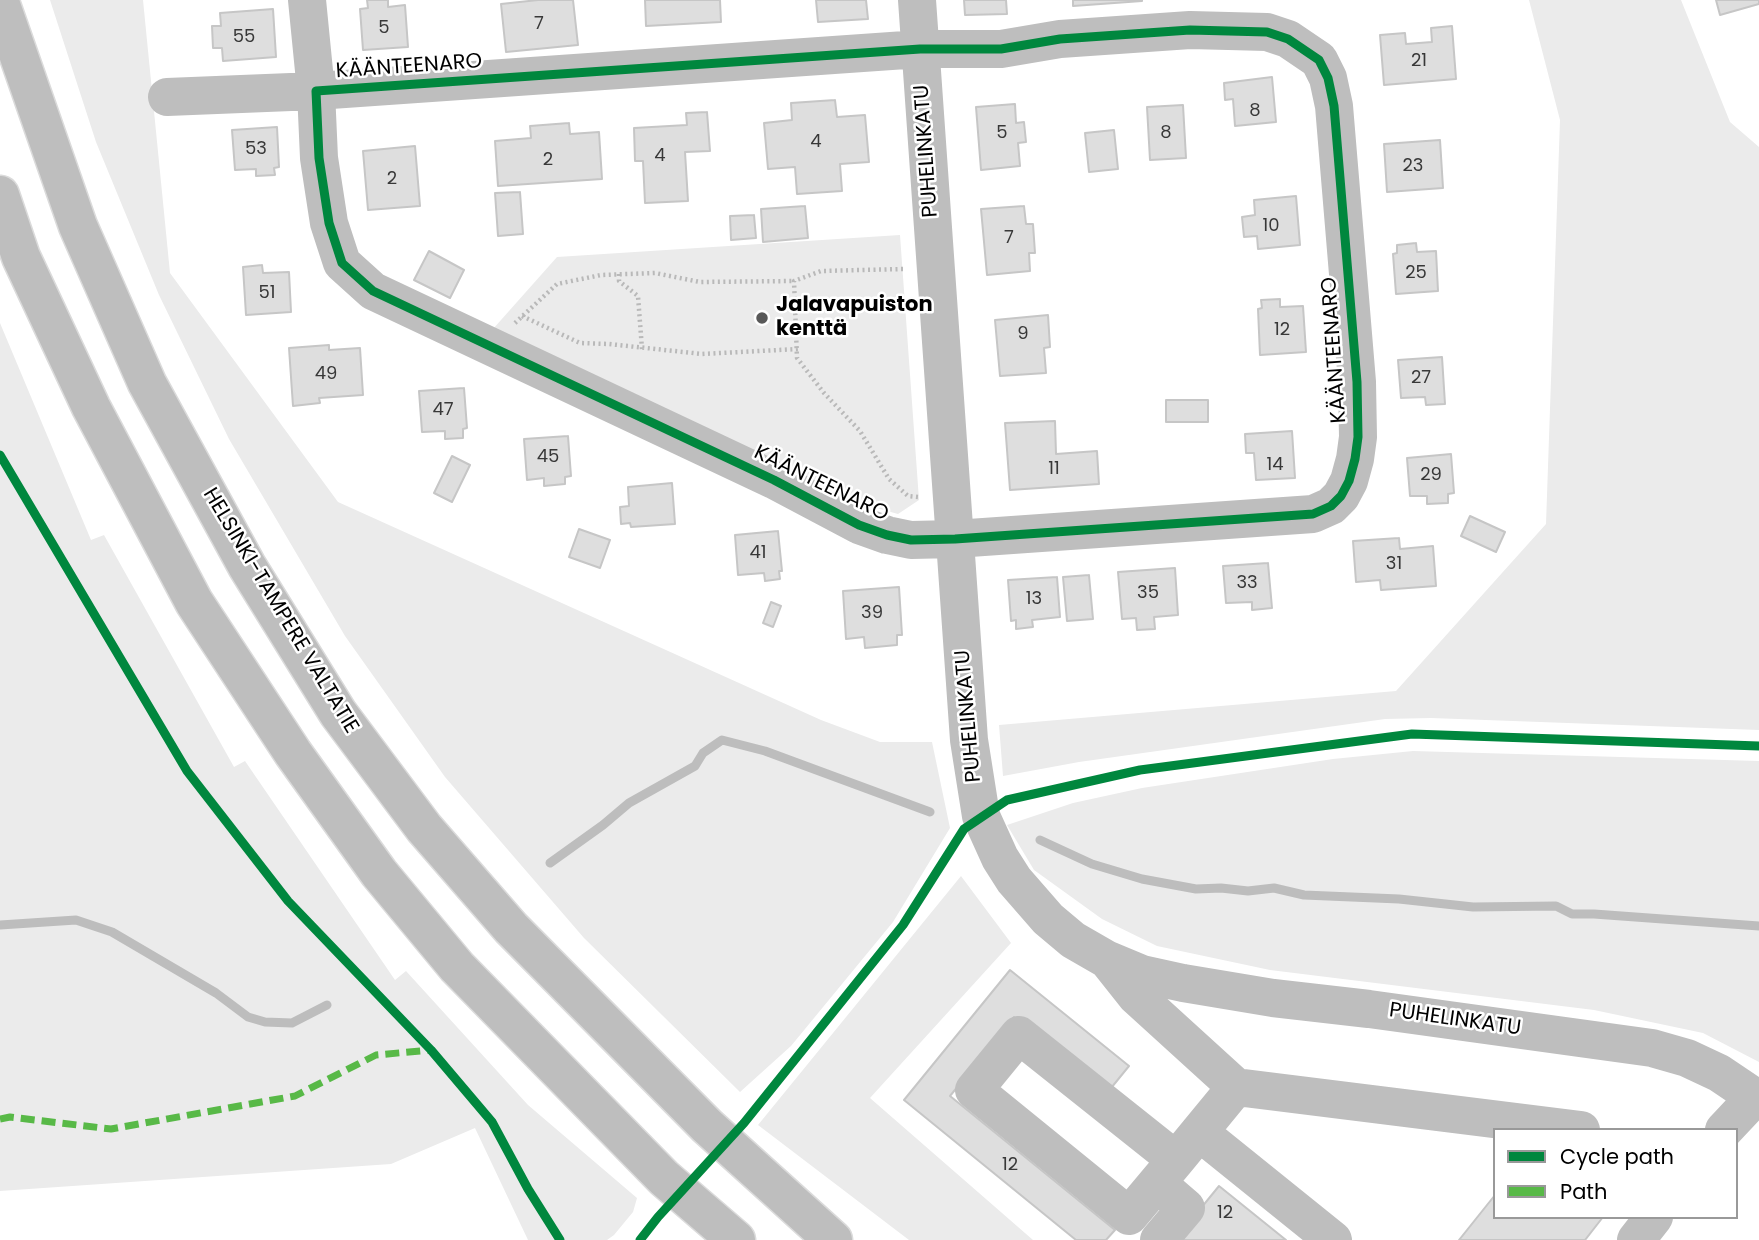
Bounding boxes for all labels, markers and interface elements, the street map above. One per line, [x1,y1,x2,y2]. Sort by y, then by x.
house number: 7 [534,13,544,35]
house number: 5 [378,17,390,39]
house number: 55 [233,26,255,48]
street label: KÄÄNTEENARO [335,49,483,85]
house number: 21 [1411,50,1427,72]
street label: PUHELINKATU [910,84,944,218]
house number: 8 [1249,100,1261,122]
house number: 5 [996,122,1008,144]
house number: 8 [1160,122,1172,144]
house number: 4 [810,131,822,153]
house number: 53 [245,138,267,160]
house number: 4 [654,145,666,167]
house number: 2 [543,149,553,171]
house number: 23 [1403,155,1423,177]
house number: 2 [387,168,397,190]
house number: 10 [1262,215,1280,237]
house number: 7 [1004,227,1014,249]
house number: 25 [1405,262,1427,284]
street label: KÄÄNTEENARO [1317,276,1353,424]
house number: 51 [258,282,276,304]
place label: Jalavapuiston kenttä [776,293,933,343]
marker: Jalavapuiston kenttä [754,310,770,326]
house number: 12 [1274,319,1290,341]
house number: 9 [1017,323,1029,345]
house number: 49 [315,363,337,385]
house number: 27 [1411,367,1431,389]
house number: 47 [432,399,454,421]
street label: KÄÄNTEENARO [750,441,892,527]
house number: 45 [537,446,559,468]
house number: 14 [1266,454,1284,476]
house number: 11 [1048,458,1060,480]
house number: 29 [1420,464,1442,486]
street label: HELSINKI-TAMPERE VALTATIE [197,484,363,738]
house number: 41 [749,542,767,564]
house number: 31 [1386,553,1402,575]
house number: 33 [1236,572,1258,594]
house number: 35 [1137,582,1159,604]
house number: 13 [1026,588,1042,610]
house number: 39 [861,602,883,624]
street label: PUHELINKATU [951,649,987,783]
street label: PUHELINKATU [1387,998,1523,1042]
legend [1493,1128,1738,1219]
text: Cycle path [1560,1142,1674,1171]
house number: 12 [1002,1154,1018,1176]
text: Path [1560,1177,1607,1206]
house number: 12 [1217,1202,1233,1224]

